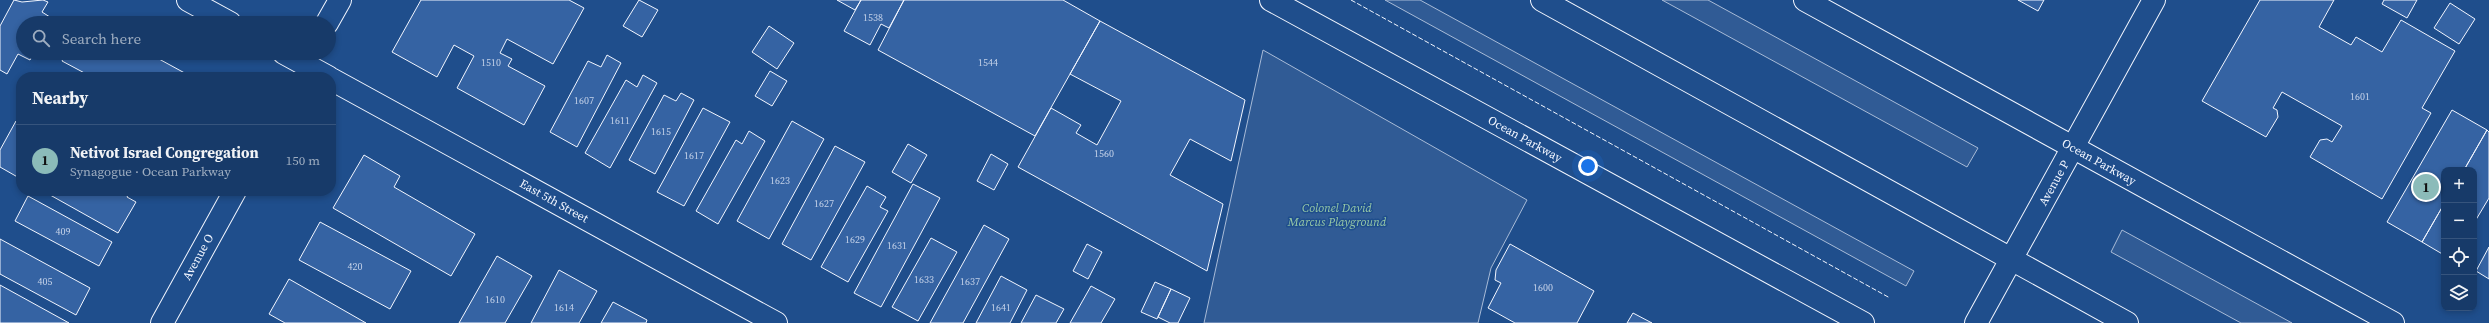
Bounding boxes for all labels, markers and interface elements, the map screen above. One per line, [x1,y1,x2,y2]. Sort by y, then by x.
house number: 1538 [863,11,883,24]
search box [16,16,336,60]
icon: search [30,27,52,49]
text: Search here [62,28,141,49]
house number: 1510 [481,56,501,69]
house number: 1544 [978,56,998,69]
text: Nearby [32,86,88,110]
house number: 1601 [2350,90,2370,103]
house number: 1607 [574,94,594,107]
street label: Ocean Parkway [1485,112,1566,166]
house number: 1611 [610,114,630,127]
house number: 1615 [651,125,671,138]
street label: Ocean Parkway [2059,135,2140,189]
text: Netivot Israel Congregation [70,142,259,163]
house number: 1560 [1094,147,1114,160]
house number: 1617 [684,149,704,162]
text: 1 [41,152,49,169]
text: 150 m [286,152,320,169]
your location [1578,156,1598,176]
street label: Avenue P [2035,158,2073,208]
text: Synagogue · Ocean Parkway [70,163,231,180]
map controls [2441,167,2477,311]
button: + [2441,167,2477,203]
pin: 1 [2413,172,2439,202]
house number: 1623 [770,174,790,187]
street label: East 5th Street [517,176,591,227]
house number: 1627 [814,197,834,210]
park label: Colonel David Marcus Playground [1287,200,1387,230]
button: − [2441,203,2477,239]
house number: 409 [56,225,71,238]
street label: Avenue O [179,231,217,283]
house number: 1629 [845,233,865,246]
house number: 1631 [887,239,907,252]
button: locate [2441,239,2477,275]
house number: 420 [348,260,363,273]
house number: 1633 [914,273,934,286]
house number: 405 [38,275,53,288]
house number: 1637 [960,275,980,288]
button: layers [2441,275,2477,311]
house number: 1600 [1533,281,1553,294]
house number: 1610 [485,293,505,306]
house number: 1614 [554,301,574,314]
house number: 1641 [991,301,1011,314]

